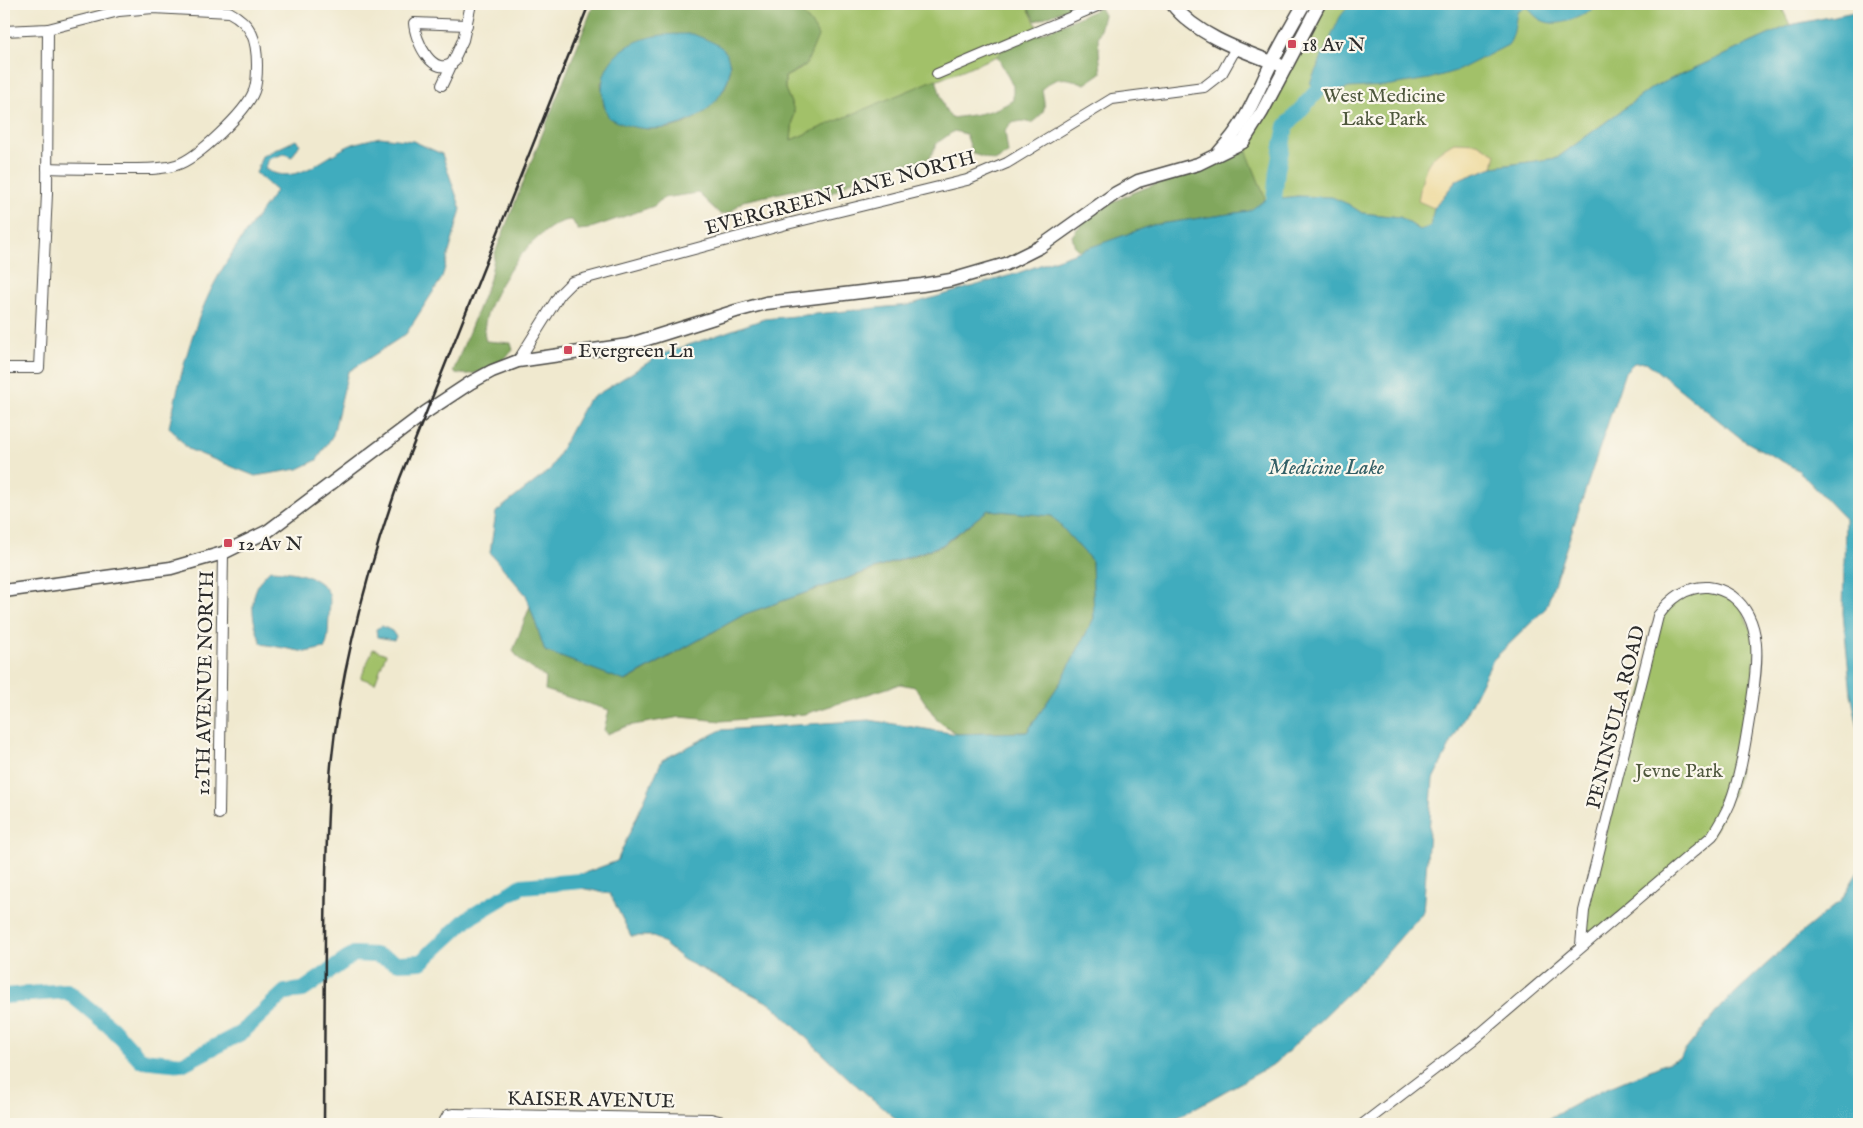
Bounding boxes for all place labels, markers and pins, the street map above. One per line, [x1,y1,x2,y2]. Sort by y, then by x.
place label: 18 Av N [1302,33,1365,58]
marker: 18 Av N [1286,38,1298,50]
place label: Evergreen Ln [578,339,694,364]
marker: Evergreen Ln [562,344,574,356]
place label: 12 Av N [238,532,303,557]
marker: 12 Av N [222,537,234,549]

